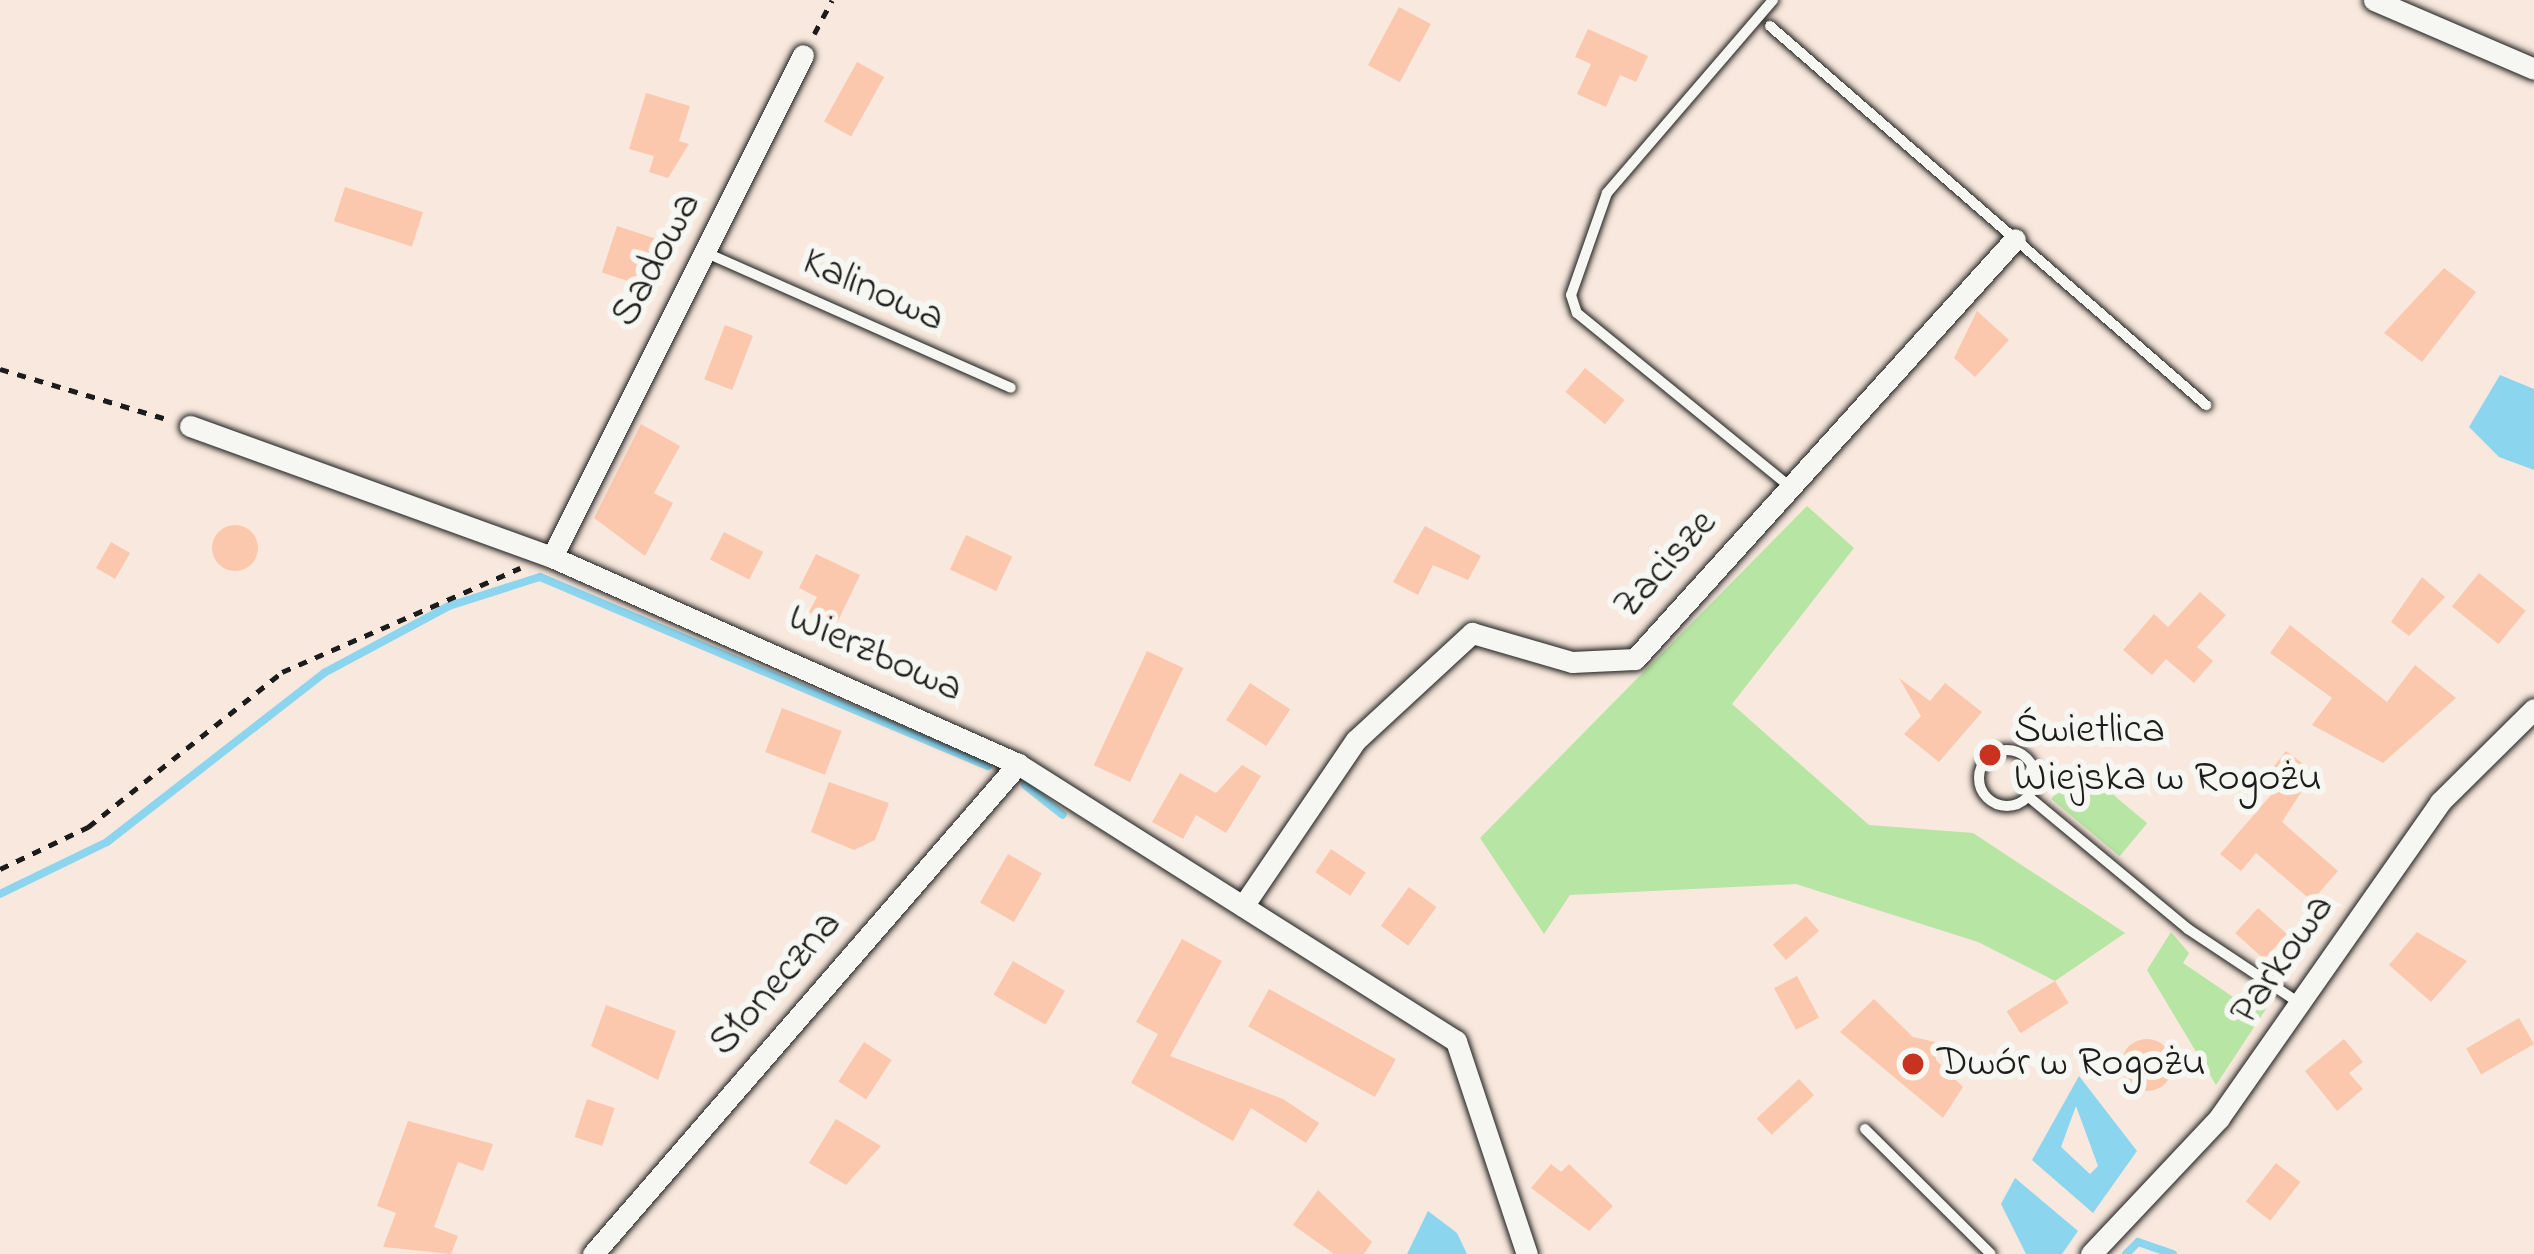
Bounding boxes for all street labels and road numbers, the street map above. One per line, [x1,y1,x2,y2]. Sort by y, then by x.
street label: Sadowa [601,184,713,336]
street label: Kalinowa [794,237,952,345]
street label: Zacisze [1604,500,1728,630]
street label: Wierzbowa [780,593,970,715]
street label: Parkowa [2220,885,2346,1035]
street label: Słoneczna [699,900,853,1068]

